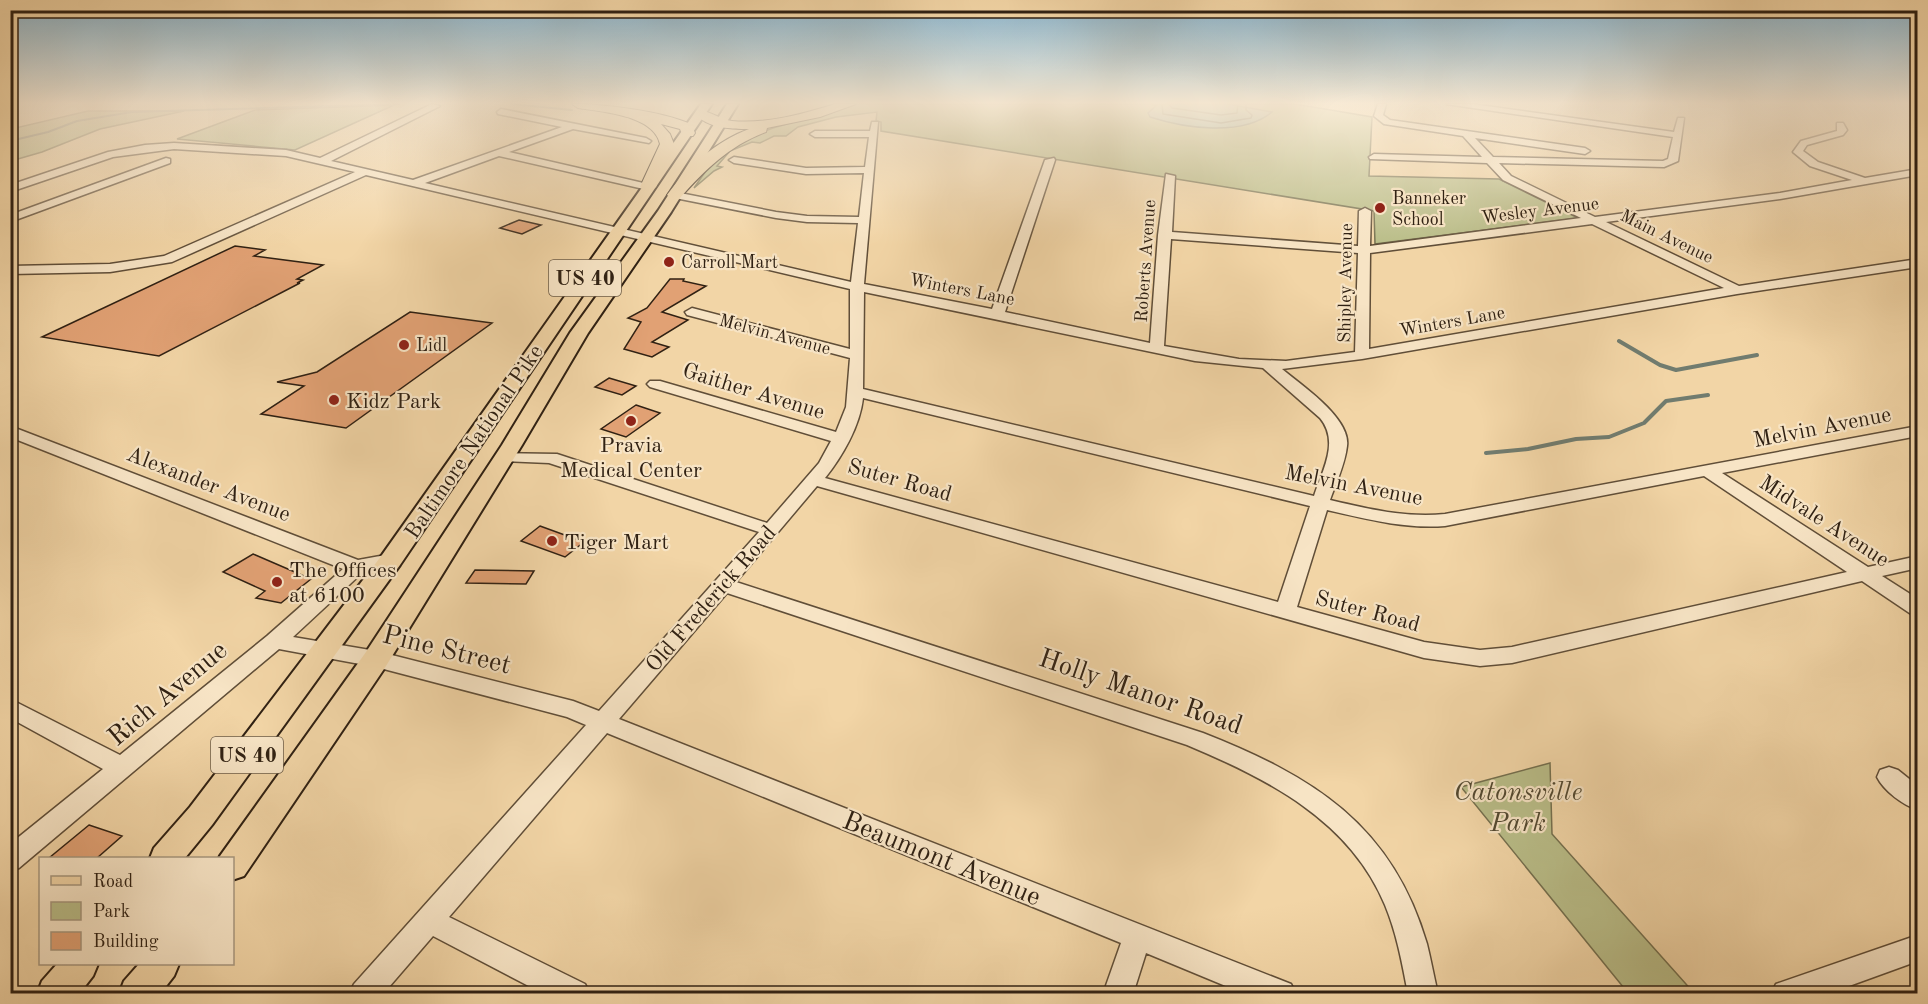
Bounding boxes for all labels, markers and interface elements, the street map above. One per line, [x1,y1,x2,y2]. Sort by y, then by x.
place label: Banneker School [1392,190,1467,229]
street label: Wesley Avenue [1480,195,1600,227]
street label: Roberts Avenue [1133,199,1159,323]
marker: Banneker School [1373,201,1387,215]
street label: Main Avenue [1617,207,1716,267]
street label: Shipley Avenue [1336,223,1356,343]
place label: Carroll Mart [681,254,778,272]
marker: Carroll Mart [662,255,676,269]
road number: US 40 [549,260,621,296]
street label: Winters Lane [908,271,1016,309]
street label: Winters Lane [1398,304,1506,340]
street label: Melvin Avenue [717,311,832,358]
place label: Lidl [416,337,447,355]
marker: Lidl [397,338,411,352]
street label: Baltimore National Pike [402,341,548,543]
street label: Gaither Avenue [680,360,827,424]
place label: Kidz Park [346,391,441,413]
marker: Kidz Park [327,393,341,407]
street label: Melvin Avenue [1752,404,1893,452]
marker: Pravia Medical Center [624,414,638,428]
place label: Pravia Medical Center [560,435,702,482]
street label: Alexander Avenue [123,443,293,526]
street label: Suter Road [845,456,954,506]
street label: Melvin Avenue [1283,462,1424,510]
street label: Midvale Avenue [1755,472,1893,572]
street label: Old Frederick Road [642,522,781,677]
place label: Tiger Mart [564,532,669,554]
marker: Tiger Mart [545,534,559,548]
place label: The Offices at 6100 [289,560,397,607]
marker: The Offices at 6100 [270,575,284,589]
street label: Suter Road [1313,587,1422,636]
street label: Pine Street [379,621,514,679]
street label: Rich Avenue [103,637,233,752]
street label: Holly Manor Road [1035,645,1246,740]
road number: US 40 [211,737,283,773]
park label: Catonsville Park [1454,779,1582,837]
street label: Beaumont Avenue [839,807,1044,911]
legend [39,857,234,965]
text: Road [93,873,133,891]
text: Park [93,903,130,921]
text: Building [93,933,159,951]

